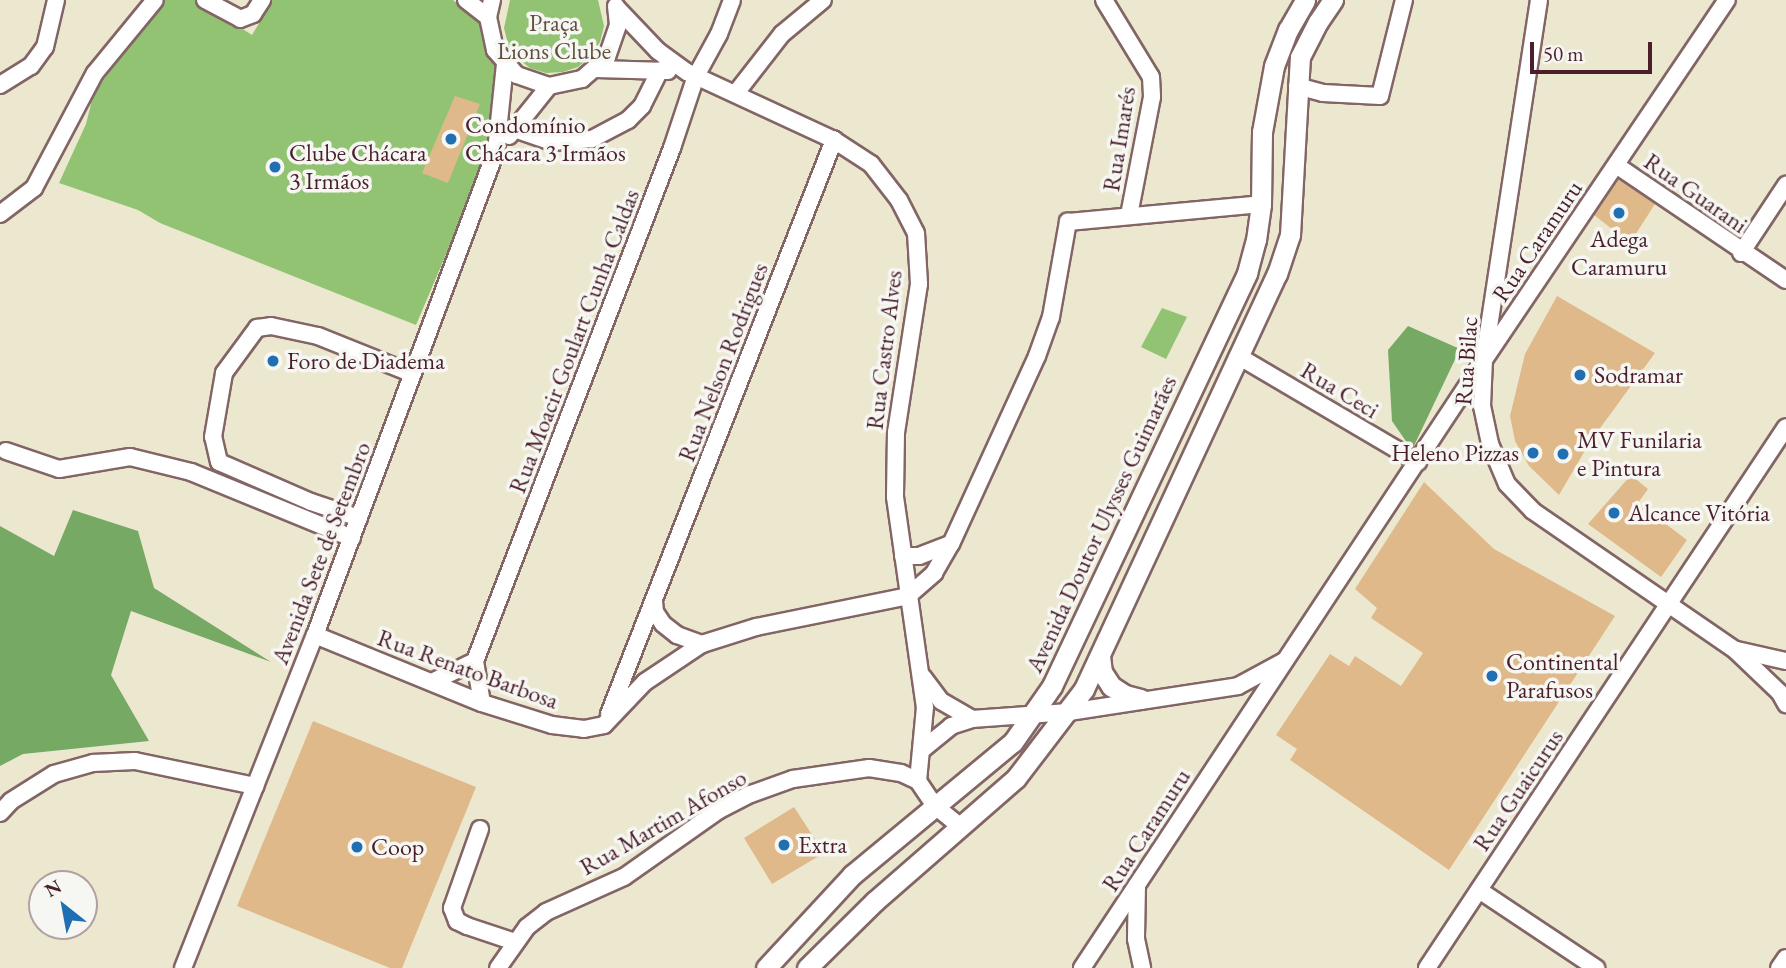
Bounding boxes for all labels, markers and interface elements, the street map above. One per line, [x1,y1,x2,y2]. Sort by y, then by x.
park label: Praça Lions Clube [497,9,611,65]
scale bar [1534,28,1656,72]
text: 50 m [1543,40,1584,67]
street label: Rua Imarés [1097,85,1141,193]
place label: Condomínio Chácara 3 Irmãos [465,111,626,167]
marker: Condomínio Chácara 3 Irmãos [443,131,459,147]
place label: Clube Chácara 3 Irmãos [289,139,427,195]
street label: Rua Guarani [1639,147,1753,239]
marker: Clube Chácara 3 Irmãos [267,159,283,175]
street label: Rua Caramuru [1486,175,1588,307]
street label: Rua Moacir Goulart Cunha Caldas [503,185,645,497]
marker: Adega Caramuru [1611,205,1627,221]
place label: Adega Caramuru [1571,225,1667,281]
street label: Rua Nelson Rodrigues [672,259,774,465]
street label: Rua Castro Alves [860,269,908,431]
street label: Rua Bilac [1449,316,1483,406]
place label: Foro de Diadema [287,347,445,375]
marker: Foro de Diadema [265,353,281,369]
street label: Rua Ceci [1296,356,1384,424]
place label: Sodramar [1594,361,1683,389]
marker: Sodramar [1572,367,1588,383]
street label: Avenida Doutor Ulysses Guimarães [1019,371,1183,677]
place label: MV Funilaria e Pintura [1577,426,1702,482]
street label: Avenida Sete de Setembro [265,438,377,668]
place label: Heleno Pizzas [1391,439,1519,467]
marker: Heleno Pizzas [1525,445,1541,461]
marker: MV Funilaria e Pintura [1555,446,1571,462]
place label: Alcance Vitória [1628,499,1770,527]
marker: Alcance Vitória [1606,505,1622,521]
street label: Rua Renato Barbosa [374,623,562,715]
place label: Continental Parafusos [1506,648,1619,704]
marker: Continental Parafusos [1484,668,1500,684]
street label: Rua Guaicurus [1467,724,1569,856]
street label: Rua Martim Afonso [575,763,751,881]
street label: Rua Caramuru [1096,763,1196,897]
place label: Extra [798,831,847,859]
place label: Coop [371,833,424,861]
marker: Extra [776,837,792,853]
marker: Coop [349,839,365,855]
north arrow [28,870,98,940]
text: N [40,874,66,903]

